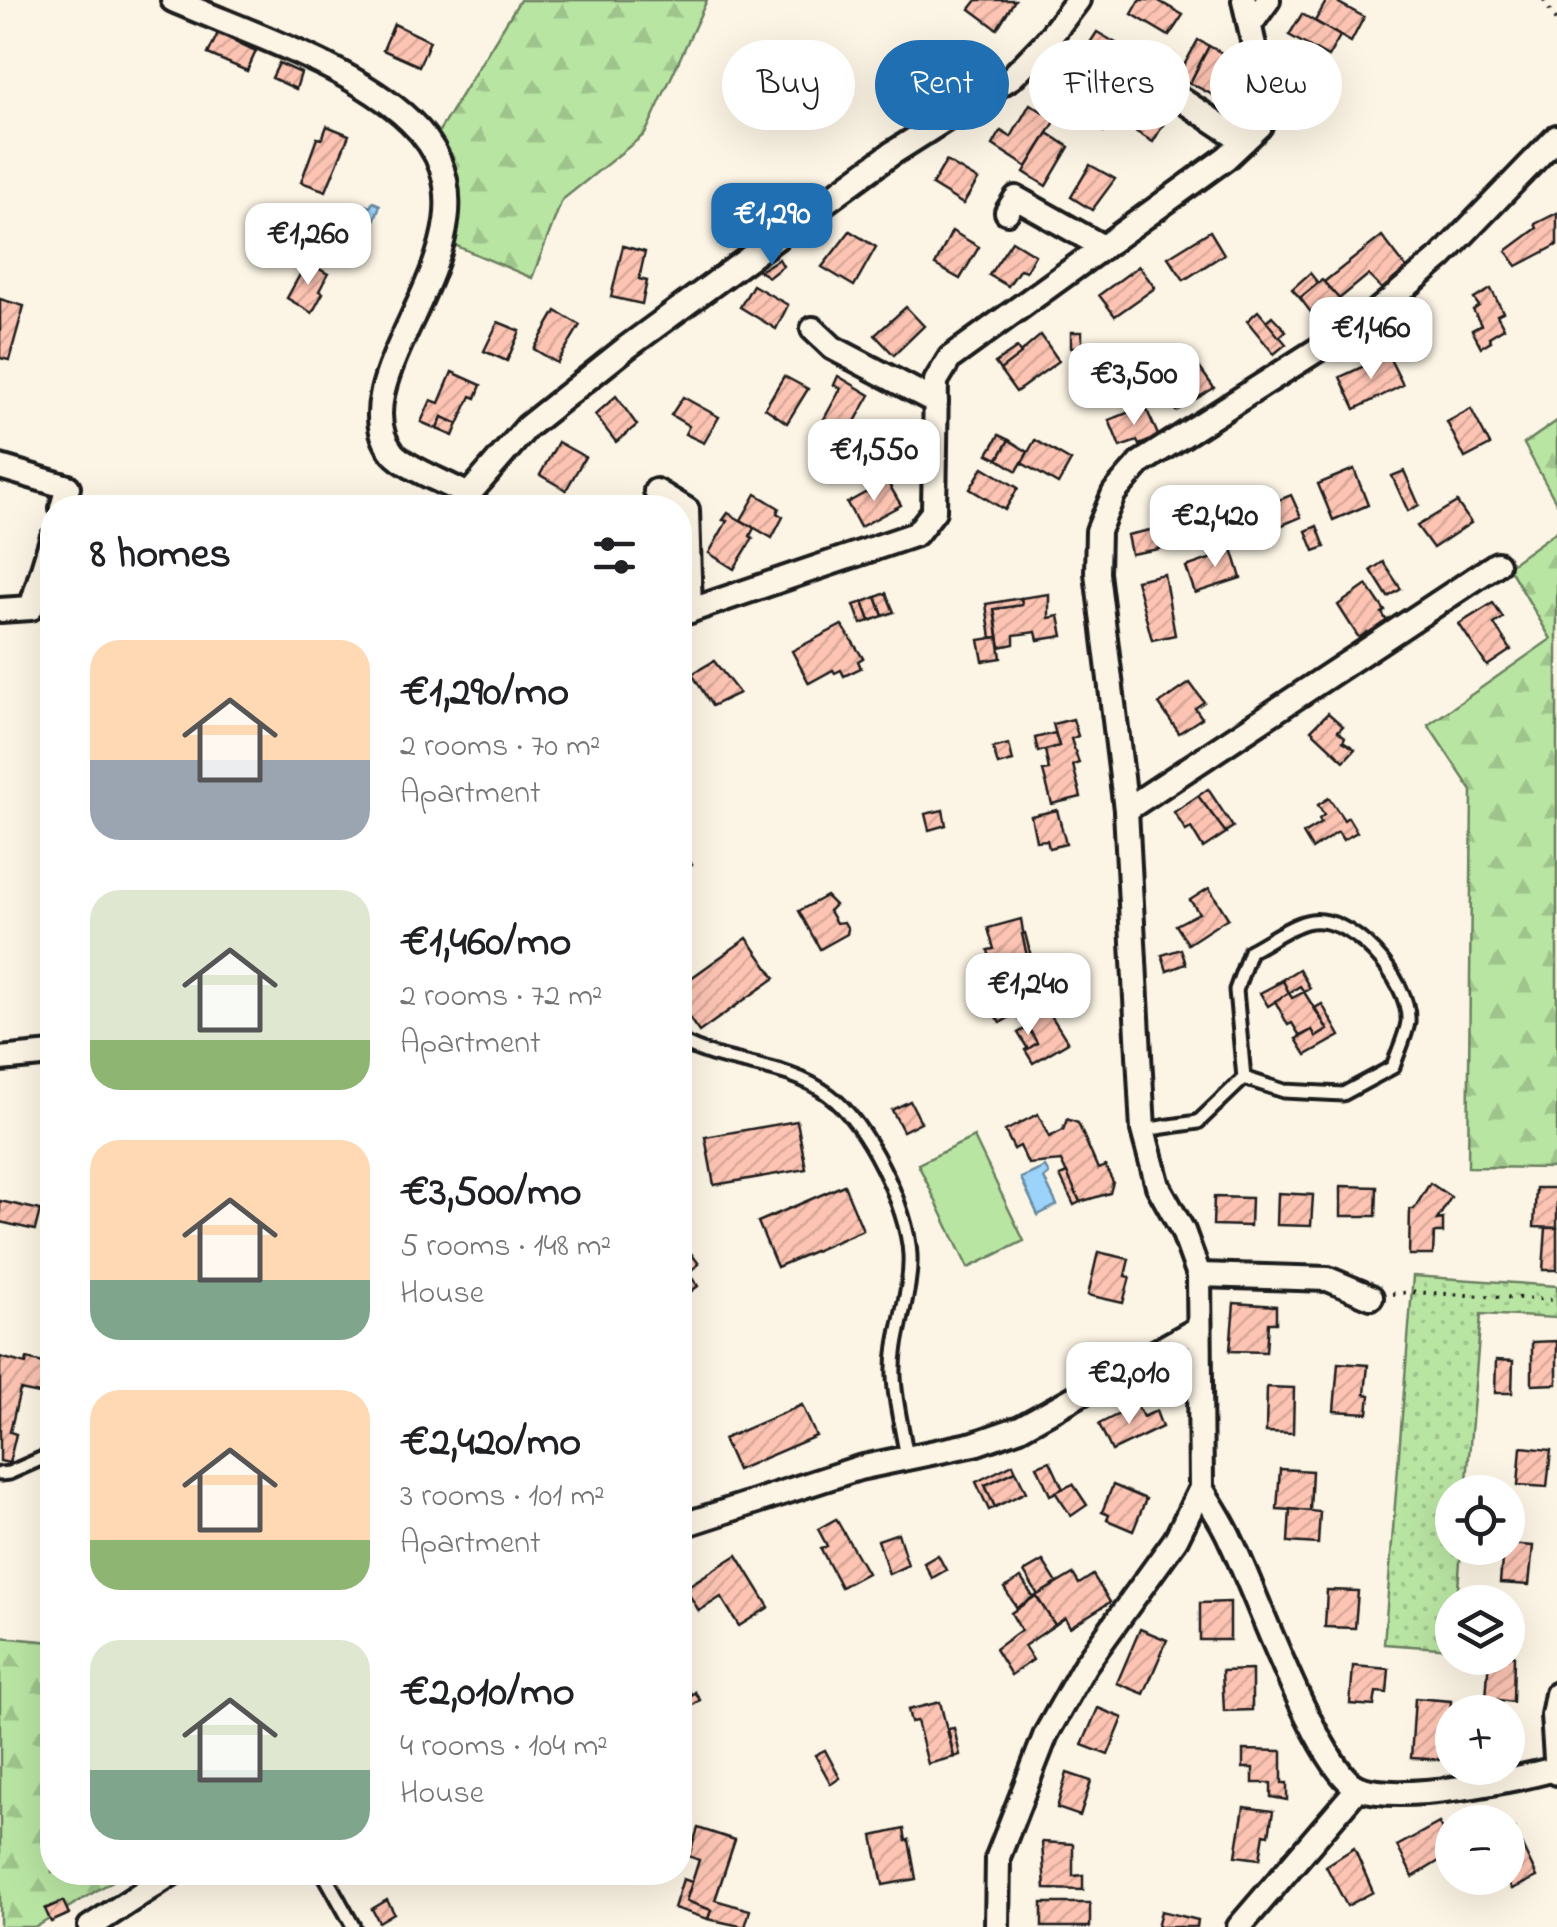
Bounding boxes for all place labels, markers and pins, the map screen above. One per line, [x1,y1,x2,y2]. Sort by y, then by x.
pin: €1,290 [691,183,853,268]
pin: €1,260 [227,203,389,288]
pin: €1,460 [1290,297,1452,382]
pin: €3,500 [1053,343,1215,428]
pin: €1,550 [793,419,955,504]
pin: €2,420 [1134,485,1296,570]
pin: €1,240 [947,953,1109,1038]
pin: €2,010 [1048,1342,1210,1427]

